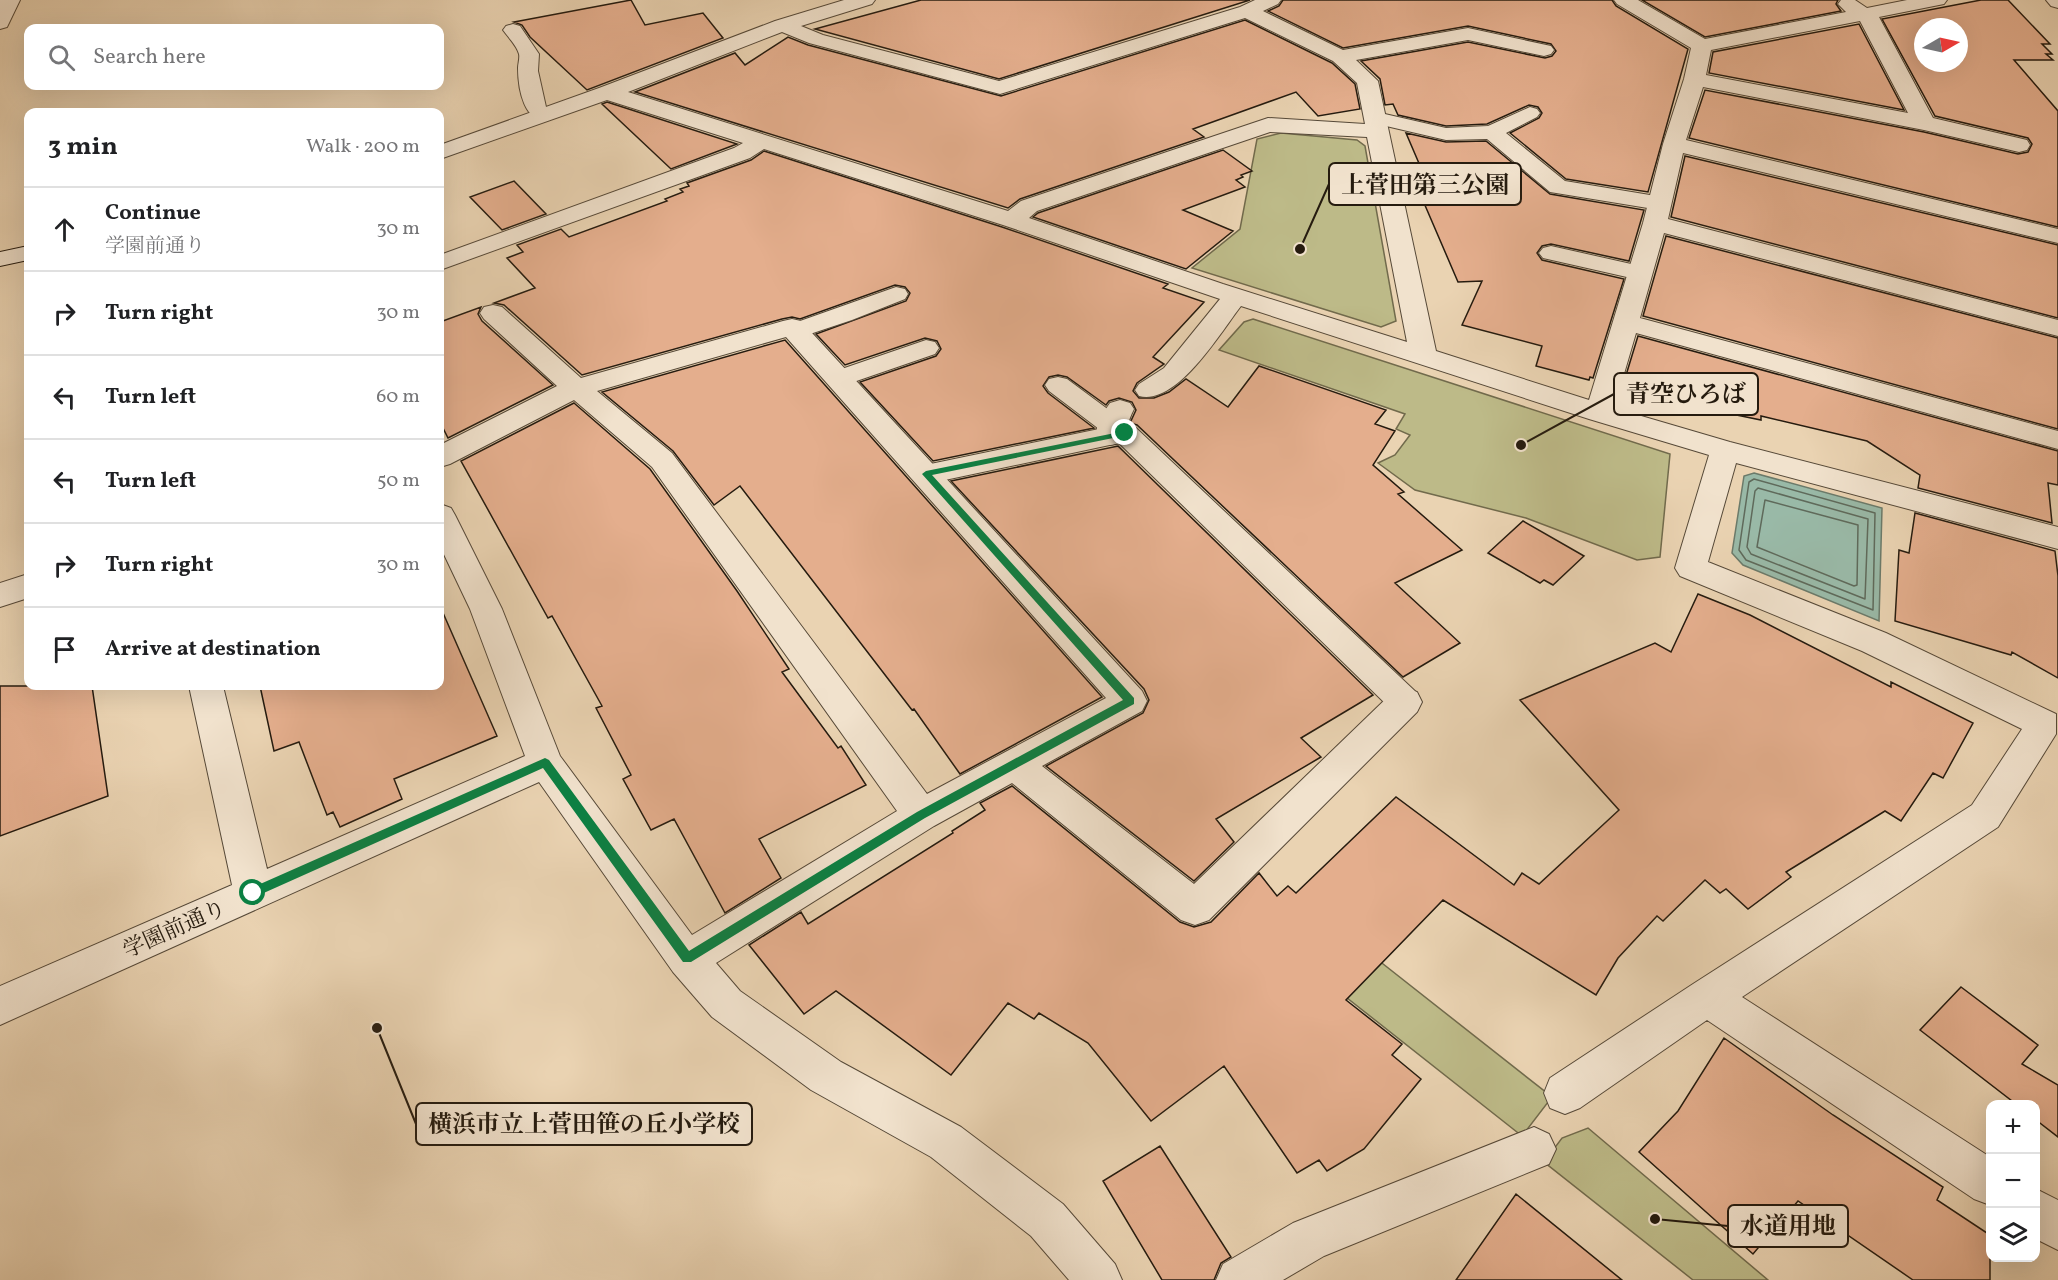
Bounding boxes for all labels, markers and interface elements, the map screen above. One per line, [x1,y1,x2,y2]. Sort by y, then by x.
north arrow [1914,18,1968,72]
search box [24,24,444,90]
icon: search [45,41,78,74]
text: Search here [93,42,206,73]
text: 3 min [48,129,118,165]
text: Walk · 200 m [306,133,420,161]
callout: 上菅田第三公園 [1329,163,1521,205]
text: 上菅田第三公園 [1341,170,1509,204]
text: Continue [105,198,201,229]
icon: ahead [48,213,81,246]
text: 30 m [376,215,420,243]
text: 学園前通り [105,233,205,261]
icon: right [48,297,81,330]
text: Turn right [105,298,213,329]
text: 30 m [376,299,420,327]
callout: 青空ひろば [1614,373,1758,415]
text: 青空ひろば [1626,379,1746,413]
icon: left [48,381,81,414]
text: Turn left [105,382,196,413]
text: 60 m [376,383,420,411]
route end [1111,419,1137,445]
icon: left [48,465,81,498]
text: Turn left [105,466,196,497]
text: 50 m [377,467,420,495]
icon: right [48,549,81,582]
text: Turn right [105,550,213,581]
text: 30 m [376,551,420,579]
icon: arrive [48,633,81,666]
text: Arrive at destination [105,634,321,665]
route start [239,879,265,905]
street label: 学園前通り [118,894,232,967]
map controls [1986,1100,2040,1262]
button: + [1986,1100,2040,1154]
callout: 横浜市立上菅田笹の丘小学校 [416,1103,752,1145]
text: 横浜市立上菅田笹の丘小学校 [428,1109,740,1143]
button: − [1986,1154,2040,1208]
callout: 水道用地 [1728,1205,1848,1247]
button: layers [1986,1208,2040,1262]
text: 水道用地 [1740,1211,1836,1245]

